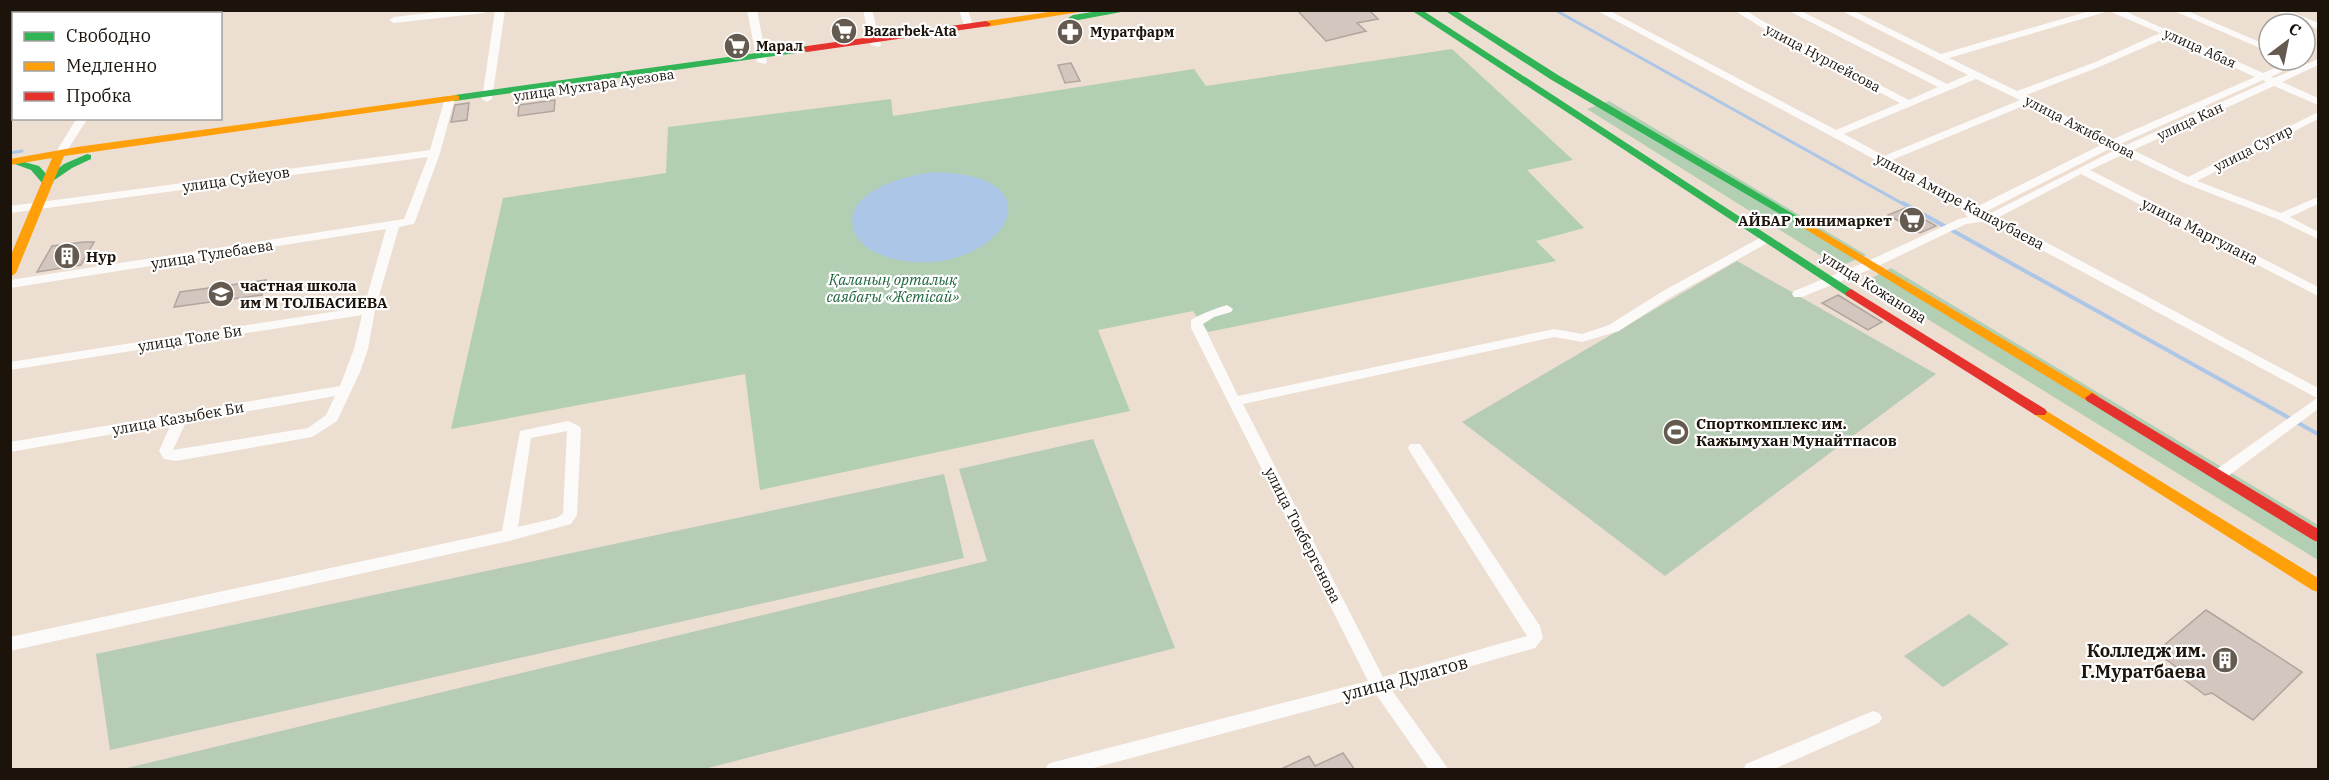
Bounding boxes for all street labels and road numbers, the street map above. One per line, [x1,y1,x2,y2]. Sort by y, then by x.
street label: улица Нурпейсова [1762,20,1884,96]
street label: улица Абая [2161,24,2239,72]
street label: улица Мухтара Ауезова [513,65,676,105]
street label: улица Ажибекова [2022,91,2139,163]
street label: улица Кан [2154,98,2226,144]
street label: улица Сугир [2211,120,2295,176]
street label: улица Амире Кашаубаева [1872,148,2048,254]
street label: улица Суйеуов [181,162,291,196]
street label: улица Маргулана [2138,193,2262,269]
street label: улица Тулебаева [150,235,274,273]
street label: улица Кожанова [1818,247,1930,327]
street label: улица Толе Би [137,320,244,356]
street label: улица Казыбек Би [111,397,246,439]
street label: улица Токбергенова [1260,464,1346,606]
street label: улица Дулатов [1340,650,1470,706]

